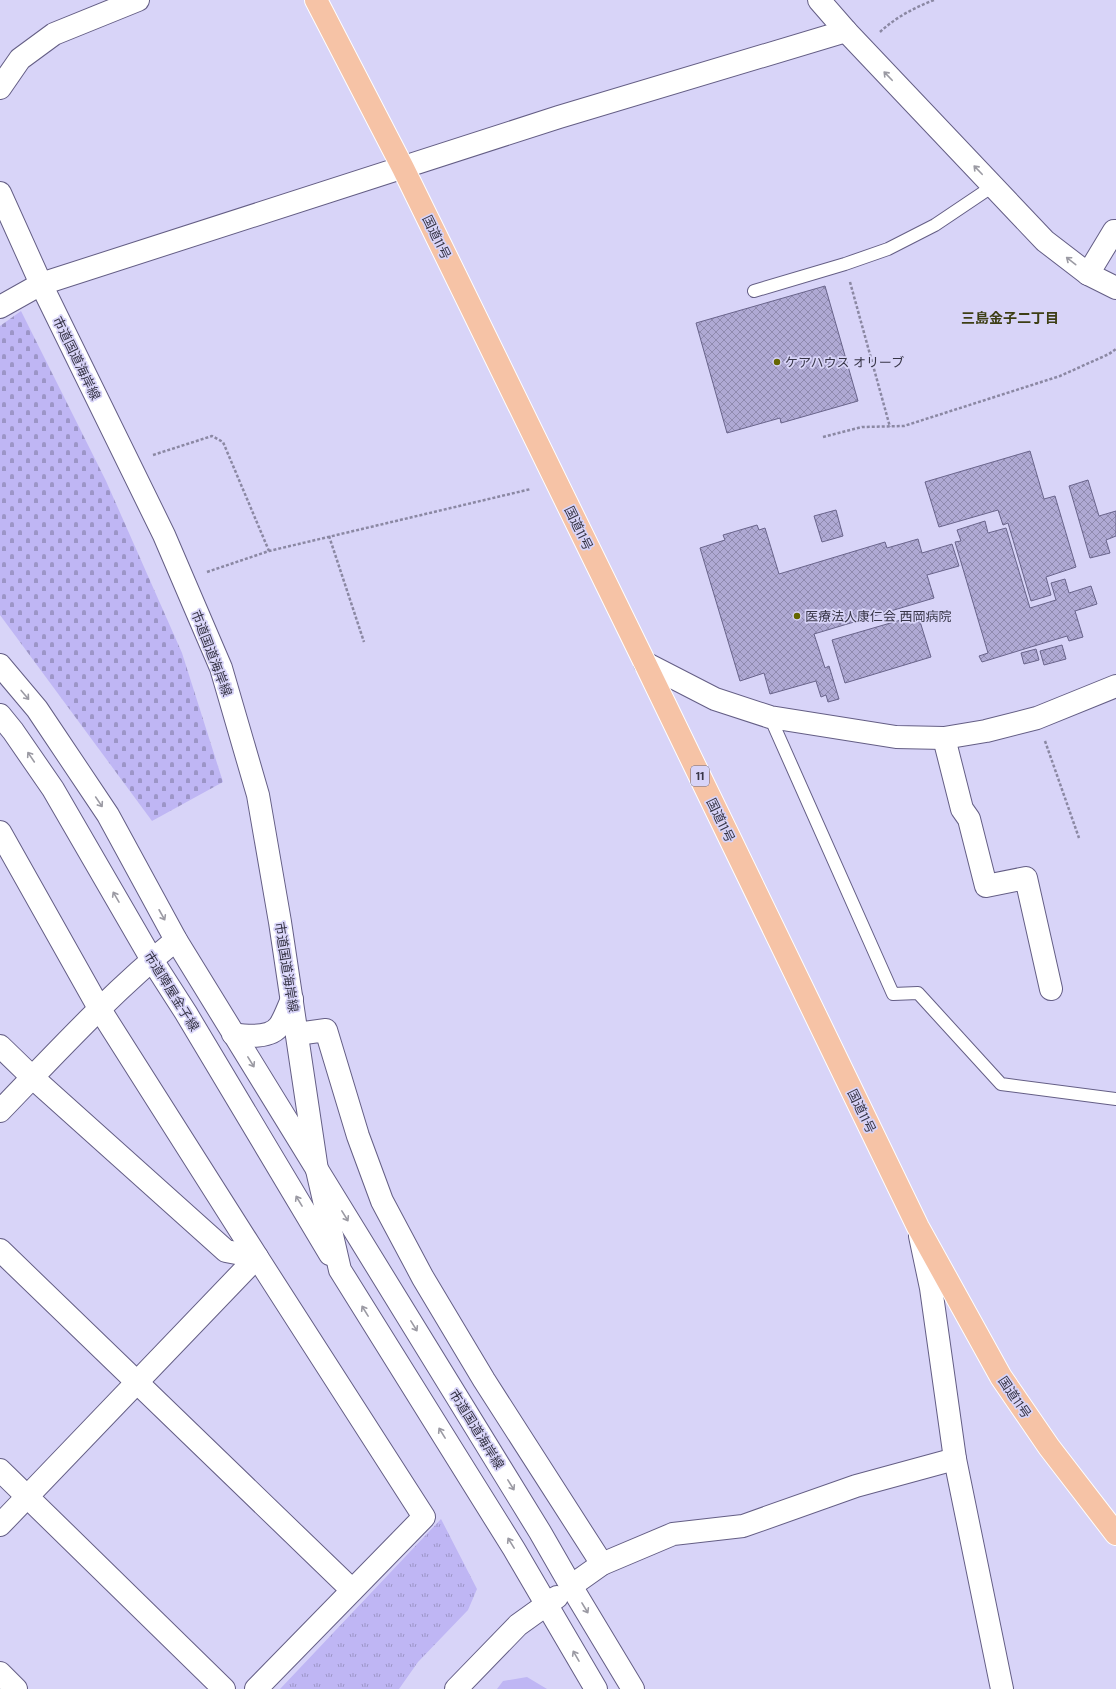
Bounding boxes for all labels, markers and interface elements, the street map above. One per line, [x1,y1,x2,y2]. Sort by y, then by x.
one-way arrow [884,71,893,81]
one-way arrow [973,165,983,175]
street label: 国道11号 [419,212,455,262]
one-way arrow [1065,257,1076,265]
district label: 三島金子二丁目 [961,309,1059,327]
street label: 市道国道海岸線 [49,314,104,403]
place label: ケアハウス オリーブ [785,354,904,371]
marker: ケアハウス オリーブ [772,357,782,367]
street label: 国道11号 [561,503,597,553]
street label: 市道国道海岸線 [187,608,236,699]
place label: 医療法人康仁会 西岡病院 [805,608,951,625]
marker: 医療法人康仁会 西岡病院 [792,611,802,621]
one-way arrow [20,689,29,700]
one-way arrow [27,752,35,763]
road number: 11 [691,766,709,786]
street label: 国道11号 [703,795,739,845]
one-way arrow [95,796,103,807]
one-way arrow [112,892,120,904]
one-way arrow [159,909,166,921]
street label: 市道国道海岸線 [271,921,302,1013]
street label: 市道陣屋金子線 [140,948,203,1034]
one-way arrow [247,1056,255,1067]
street label: 国道11号 [844,1086,880,1136]
one-way arrow [294,1195,302,1207]
one-way arrow [342,1210,350,1222]
one-way arrow [361,1305,369,1317]
one-way arrow [410,1320,418,1332]
street label: 国道11号 [994,1373,1035,1422]
street label: 市道国道海岸線 [445,1386,508,1472]
one-way arrow [438,1428,446,1439]
one-way arrow [507,1479,515,1490]
one-way arrow [507,1538,515,1549]
one-way arrow [581,1602,589,1614]
one-way arrow [571,1650,579,1662]

